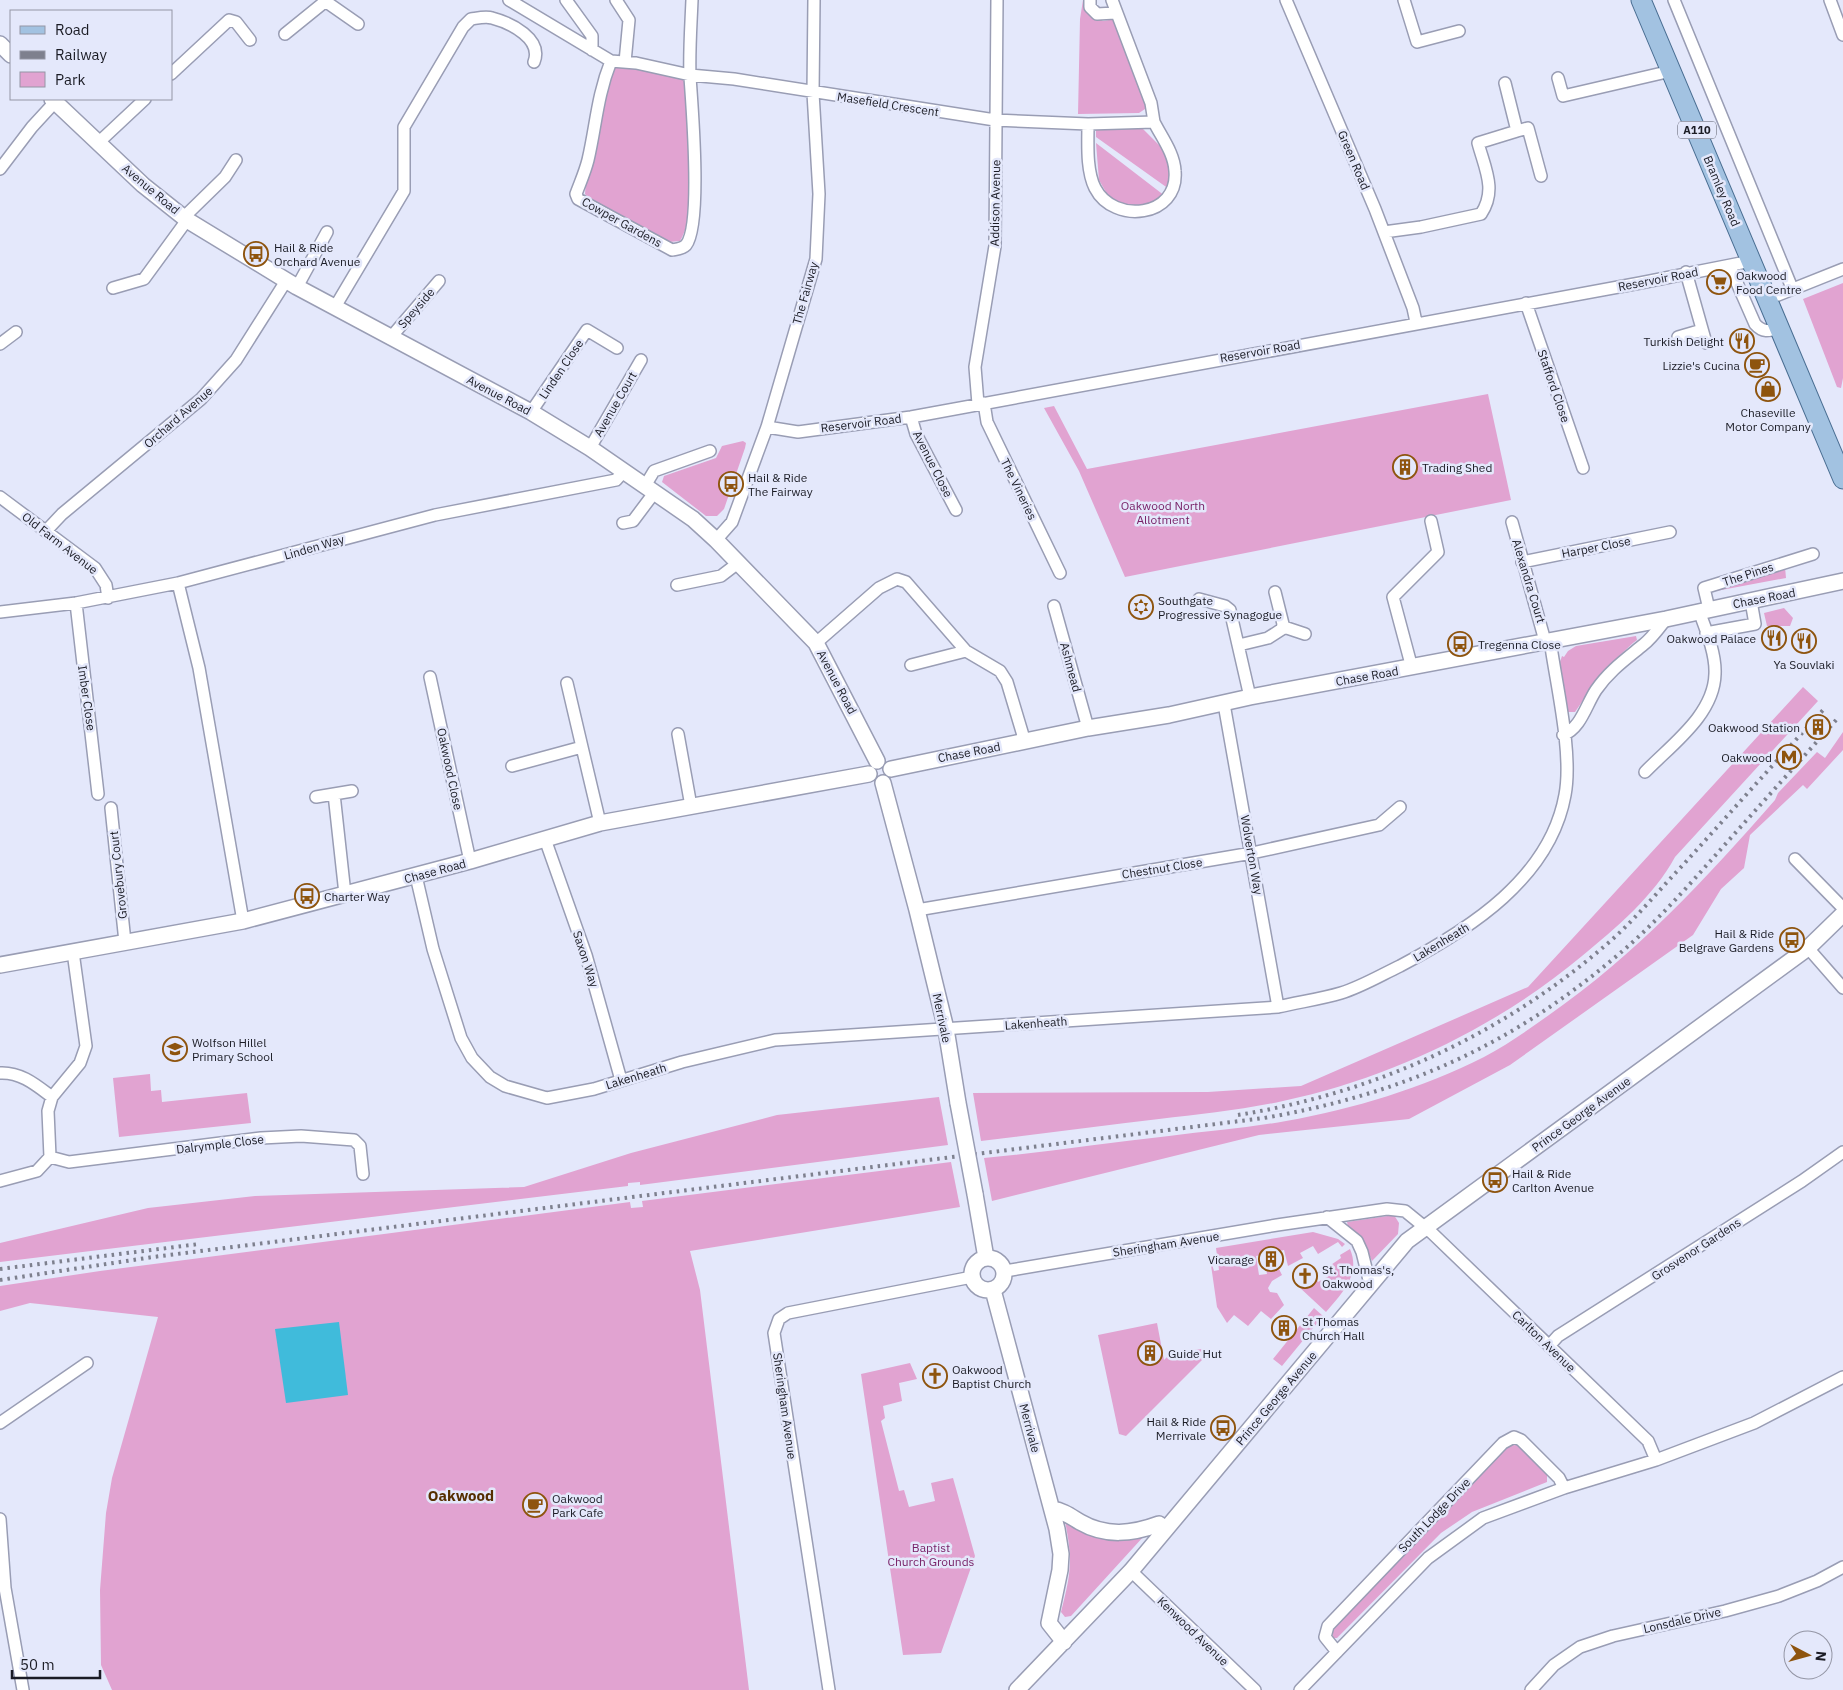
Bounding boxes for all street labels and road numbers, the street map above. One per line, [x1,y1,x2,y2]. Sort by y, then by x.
street label: Masefield Crescent [836,89,940,119]
road number: A110 [1678,122,1716,138]
street label: Green Road [1335,128,1373,192]
street label: Bramley Road [1700,153,1744,229]
street label: Addison Avenue [987,159,1003,247]
street label: Avenue Road [119,161,183,217]
street label: Cowper Gardens [579,194,665,250]
street label: The Fairway [789,260,821,326]
street label: Reservoir Road [1617,264,1699,294]
street label: Speyside [394,284,438,331]
street label: Linden Close [536,336,587,402]
street label: Reservoir Road [1219,337,1301,365]
street label: Stafford Close [1535,348,1574,425]
street label: Avenue Court [590,369,640,439]
street label: Avenue Road [464,372,534,418]
street label: Orchard Avenue [141,383,216,451]
street label: Reservoir Road [820,411,902,435]
street label: Avenue Close [910,428,956,500]
street label: The Vineries [998,456,1040,522]
street label: Old Farm Avenue [19,509,101,577]
street label: Linden Way [282,531,346,563]
street label: Harper Close [1560,533,1632,561]
street label: Alexandra Court [1509,537,1549,625]
street label: The Pines [1721,559,1775,589]
street label: Chase Road [1731,585,1797,611]
street label: Ashmead [1057,641,1085,693]
street label: Avenue Road [814,647,860,717]
street label: Chase Road [1334,663,1400,689]
street label: Imber Close [75,664,99,732]
street label: Oakwood Close [434,727,466,812]
street label: Chase Road [936,739,1002,765]
street label: Wolverton Way [1238,814,1266,896]
street label: Grovebury Court [106,830,130,920]
street label: Chestnut Close [1121,854,1204,882]
street label: Chase Road [402,856,468,886]
street label: Lakenheath [1410,919,1472,965]
street label: Saxon Way [570,929,602,989]
street label: Merrivale [929,992,955,1045]
street label: Lakenheath [1004,1013,1068,1033]
street label: Lakenheath [604,1060,668,1092]
street label: Prince George Avenue [1529,1073,1634,1155]
street label: Dalrymple Close [175,1131,265,1157]
street label: Grosvenor Gardens [1648,1214,1744,1283]
street label: Sheringham Avenue [1112,1228,1221,1260]
street label: Carlton Avenue [1509,1307,1579,1375]
street label: Prince George Avenue [1232,1348,1320,1448]
street label: Sheringham Avenue [770,1352,800,1461]
street label: Merrivale [1016,1402,1044,1455]
street label: South Lodge Drive [1395,1474,1474,1555]
street label: Kenwood Avenue [1154,1593,1232,1669]
street label: Lonsdale Drive [1642,1604,1723,1636]

